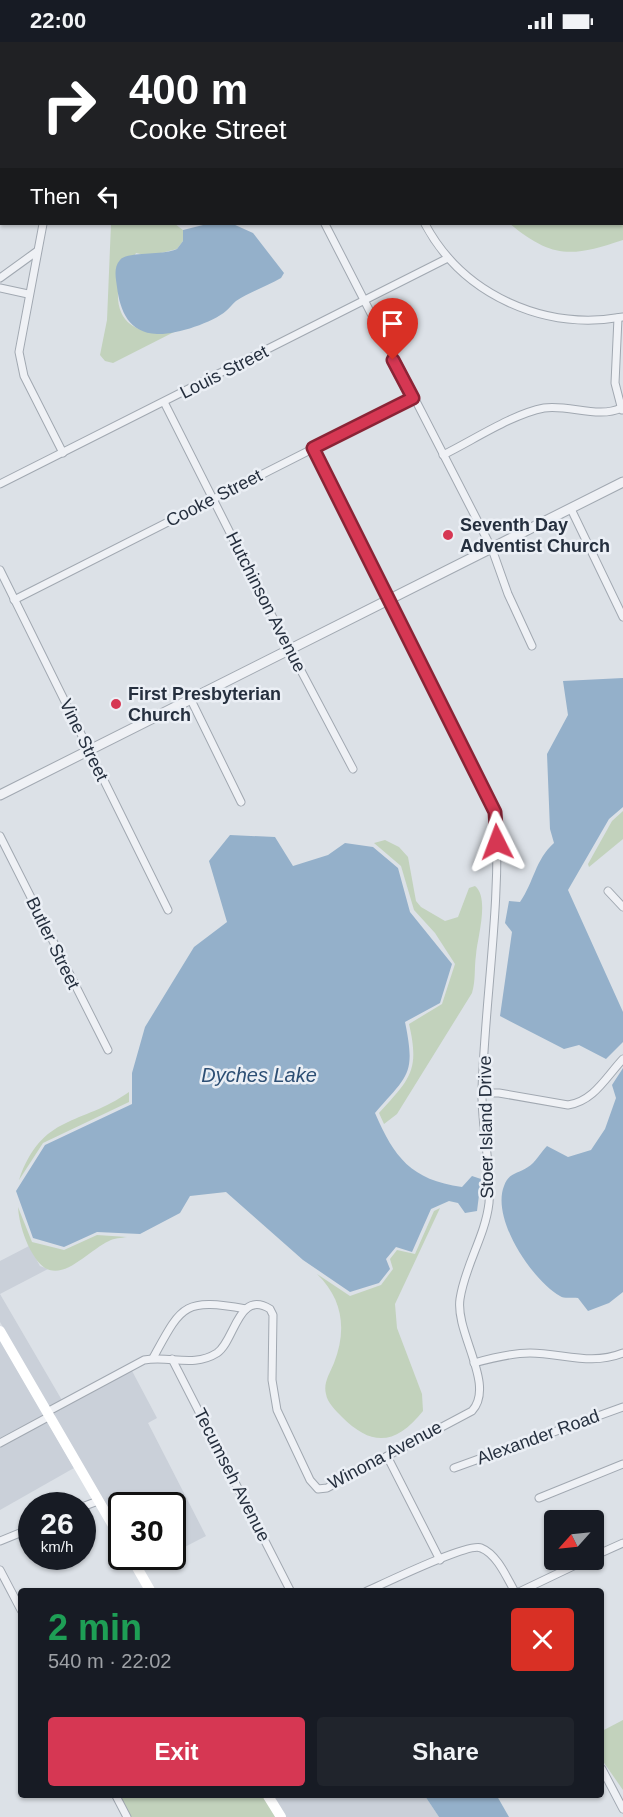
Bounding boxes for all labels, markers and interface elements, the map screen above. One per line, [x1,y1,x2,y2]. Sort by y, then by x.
text: 22:00 [30,8,86,33]
icon: right [30,66,108,144]
text: 400 m [129,66,248,113]
text: Cooke Street [129,115,287,145]
icon: left [92,180,125,213]
text: Then [30,184,80,209]
pin [367,298,418,360]
icon: arrive [376,307,409,340]
street label: Louis Street [177,341,271,403]
street label: Cooke Street [163,465,265,531]
place label: Seventh Day Adventist Church [460,515,610,556]
street label: Hutchinson Avenue [222,528,310,676]
marker: Seventh Day Adventist Church [441,528,455,542]
place label: First Presbyterian Church [128,684,281,725]
street label: Vine Street [56,696,112,784]
marker: First Presbyterian Church [109,697,123,711]
position arrow [465,810,529,874]
street label: Butler Street [22,894,84,992]
street label: Stoer Island Drive [475,1055,497,1199]
water label: Dyches Lake [201,1064,317,1086]
street label: Tecumseh Avenue [190,1405,274,1545]
street label: Alexander Road [474,1406,602,1468]
street label: Winona Avenue [325,1417,445,1493]
speed limit sign: 30 [108,1492,186,1570]
text: 26 [40,1507,74,1540]
north arrow [544,1510,604,1570]
map controls [544,1510,604,1570]
text: km/h [41,1538,73,1555]
text: 2 min [48,1607,142,1648]
button: close [511,1608,574,1671]
text: 540 m · 22:02 [48,1650,171,1672]
button: Exit [48,1717,305,1786]
button: Share [317,1717,574,1786]

